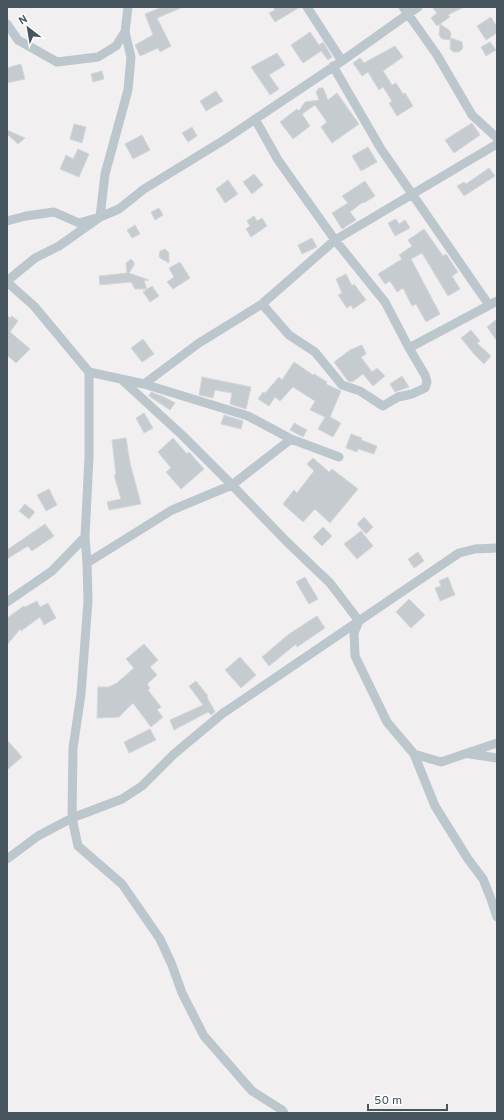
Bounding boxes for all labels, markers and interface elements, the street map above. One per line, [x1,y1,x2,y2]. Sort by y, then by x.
north arrow [8,8,48,48]
text: N [16,12,30,28]
scale bar [368,1086,447,1112]
text: 50 m [374,1093,402,1109]

